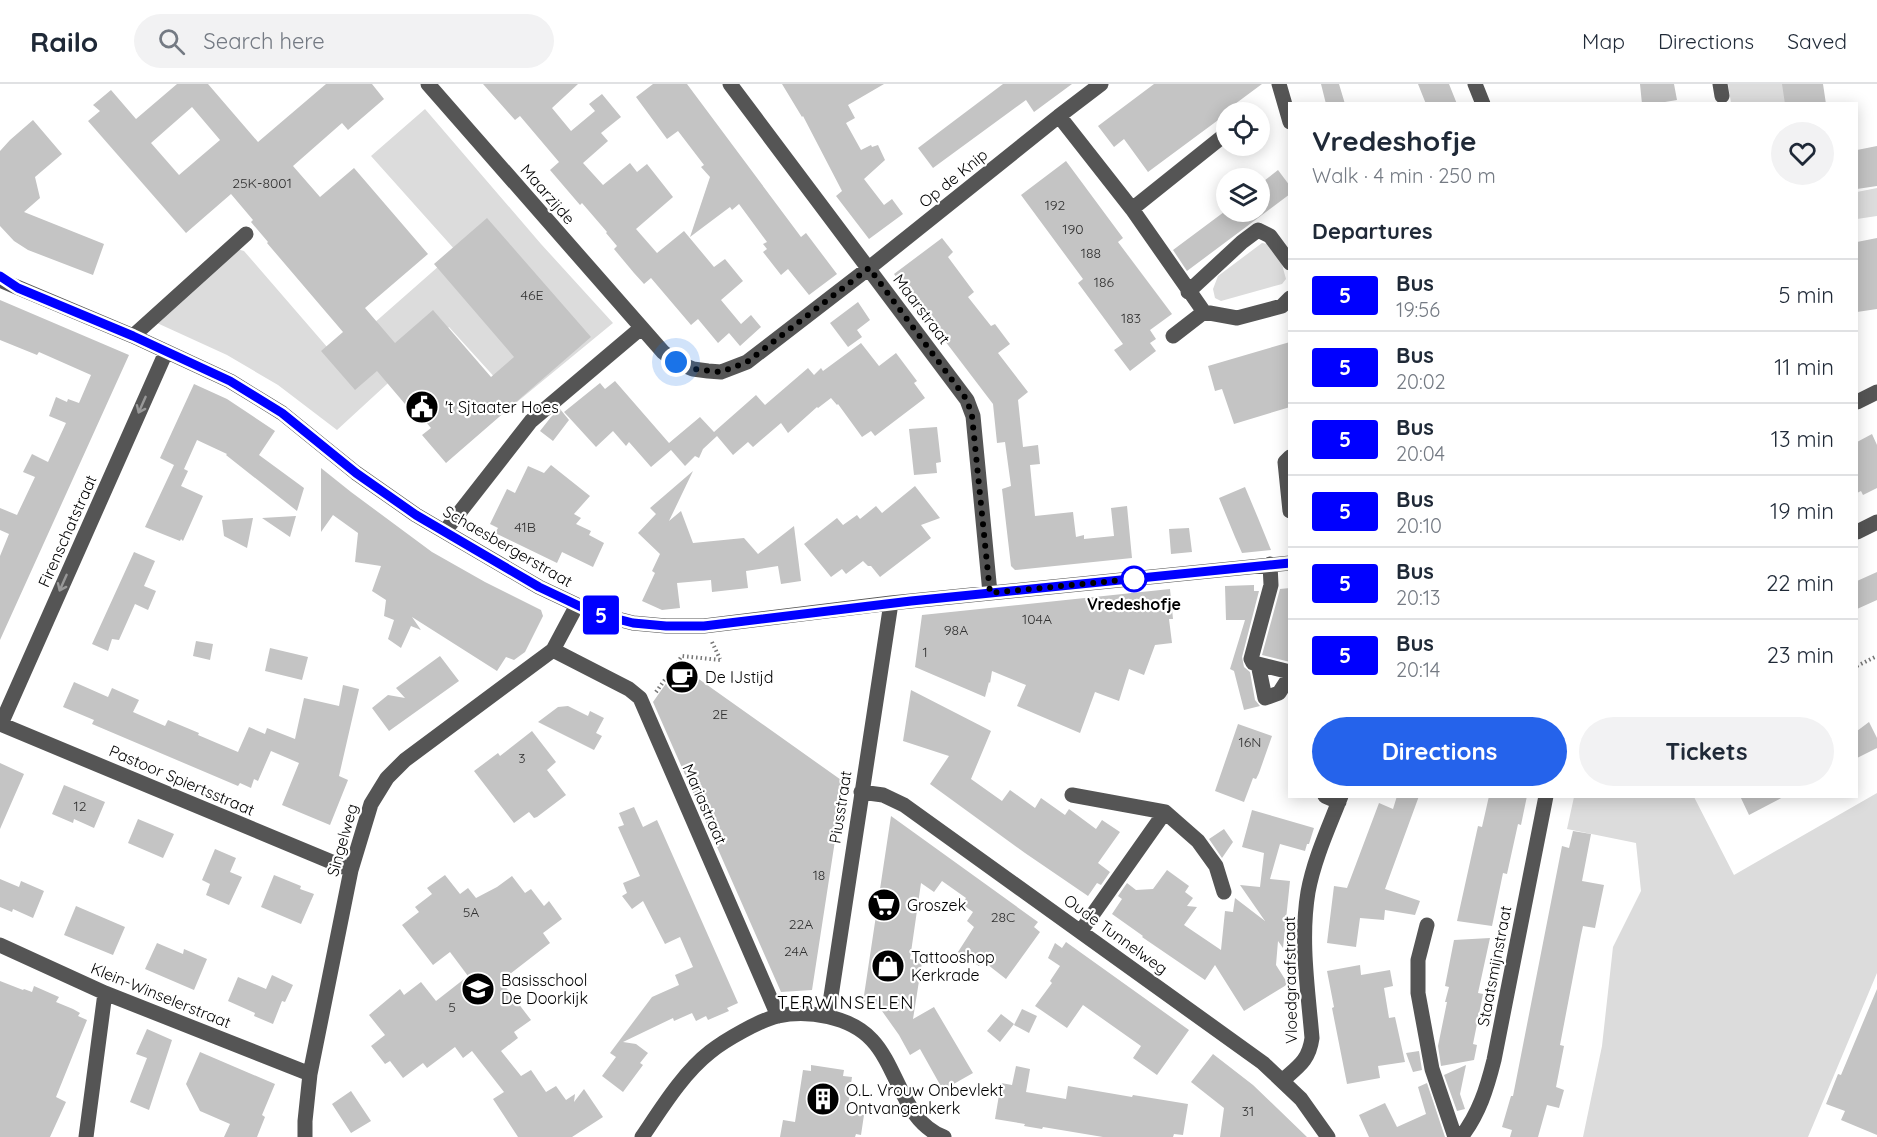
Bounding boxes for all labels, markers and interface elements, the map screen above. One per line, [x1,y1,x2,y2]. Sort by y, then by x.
search box [134,14,554,68]
text: Railo [30,24,98,59]
icon: search [155,25,188,58]
text: Search here [203,27,325,55]
text: Map [1582,28,1625,54]
text: Directions [1658,28,1754,54]
text: Saved [1787,28,1847,54]
map controls [1216,102,1270,222]
button: locate [1216,102,1270,156]
button: heart [1771,122,1834,185]
text: Vredeshofje [1312,123,1477,158]
street label: Op de Knip [915,144,991,212]
street label: Maarzijde [516,160,580,228]
text: Walk · 4 min · 250 m [1312,163,1496,188]
button: layers [1216,168,1270,222]
house number: 25K-8001 [232,174,292,192]
house number: 192 [1045,196,1066,214]
text: Departures [1312,217,1433,245]
house number: 190 [1062,220,1084,238]
house number: 188 [1081,244,1101,262]
text: Bus [1396,269,1434,297]
street label: Maarstraat [889,270,955,348]
house number: 186 [1094,273,1115,291]
text: 5 min [1779,281,1834,309]
text: 5 [1339,282,1351,308]
house number: 46E [521,286,543,304]
text: 19:56 [1396,297,1440,322]
house number: 183 [1121,309,1141,327]
text: Bus [1396,341,1434,369]
your location [661,347,691,377]
text: 11 min [1774,353,1834,381]
text: 5 [1339,354,1351,380]
text: 20:02 [1396,369,1446,394]
public building icon: 't Sjtaater Hoes [404,389,440,425]
one-way arrow [136,396,148,414]
place label: 't Sjtaater Hoes [445,397,559,417]
text: Bus [1396,413,1434,441]
text: 13 min [1771,425,1834,453]
text: 5 [1339,426,1351,452]
text: 20:04 [1396,441,1445,466]
street label: Firenschatstraat [33,472,101,590]
text: Bus [1396,485,1434,513]
text: 19 min [1770,497,1834,525]
text: 5 [1339,498,1351,524]
street label: Schaesbergerstraat [440,501,576,591]
text: 20:10 [1396,513,1442,538]
house number: 41B [514,518,536,536]
text: Bus [1396,557,1434,585]
marker: Vredeshofje [1121,566,1147,592]
text: 22 min [1766,569,1834,597]
text: 5 [1339,570,1351,596]
one-way arrow [57,574,69,592]
text: 20:13 [1396,585,1441,610]
place label: Vredeshofje [1087,594,1181,614]
line badge: 5 [582,596,620,634]
text: 5 [595,602,607,628]
house number: 104A [1022,610,1052,628]
house number: 98A [944,621,968,639]
text: Bus [1396,629,1434,657]
text: 23 min [1767,641,1834,669]
text: 5 [1339,642,1351,668]
house number: 1 [922,643,928,661]
text: 20:14 [1396,657,1440,682]
cafe icon: De IJstijd [664,659,700,695]
place label: De IJstijd [705,667,774,687]
house number: 2E [712,705,728,723]
button: Directions [1312,717,1567,786]
button: Tickets [1579,717,1834,786]
house number: 16N [1239,733,1261,751]
street label: Pastoor Spiertsstraat [106,740,258,820]
house number: 3 [518,749,526,767]
street label: Mariastraat [678,761,732,847]
street label: Piusstraat [824,769,856,845]
house number: 12 [74,797,87,815]
street label: Singelweg [322,801,362,879]
house number: 18 [813,866,825,884]
supermarket icon: Groszek [866,887,902,923]
street label: Oude Tunnelweg [1060,890,1172,978]
place label: Groszek [907,895,966,915]
house number: 5A [463,903,479,921]
street label: Staatsmijnstraat [1472,904,1516,1028]
house number: 28C [991,908,1015,926]
house number: 22A [789,915,813,933]
street label: Vloedgraafstraat [1279,916,1301,1044]
house number: 24A [784,942,808,960]
place label: Tattooshop Kerkrade [911,947,995,985]
shop icon: Tattooshop Kerkrade [870,948,906,984]
street label: Klein-Winselerstraat [88,958,234,1032]
place label: Basisschool De Doorkijk [501,970,588,1008]
school or university icon: Basisschool De Doorkijk [460,971,496,1007]
district label: TERWINSELEN [777,991,915,1014]
house number: 5 [448,998,456,1016]
place label: O.L. Vrouw Onbevlekt Ontvangenkerk [846,1080,1004,1118]
building icon: O.L. Vrouw Onbevlekt Ontvangenkerk [805,1081,841,1117]
house number: 31 [1242,1102,1254,1120]

